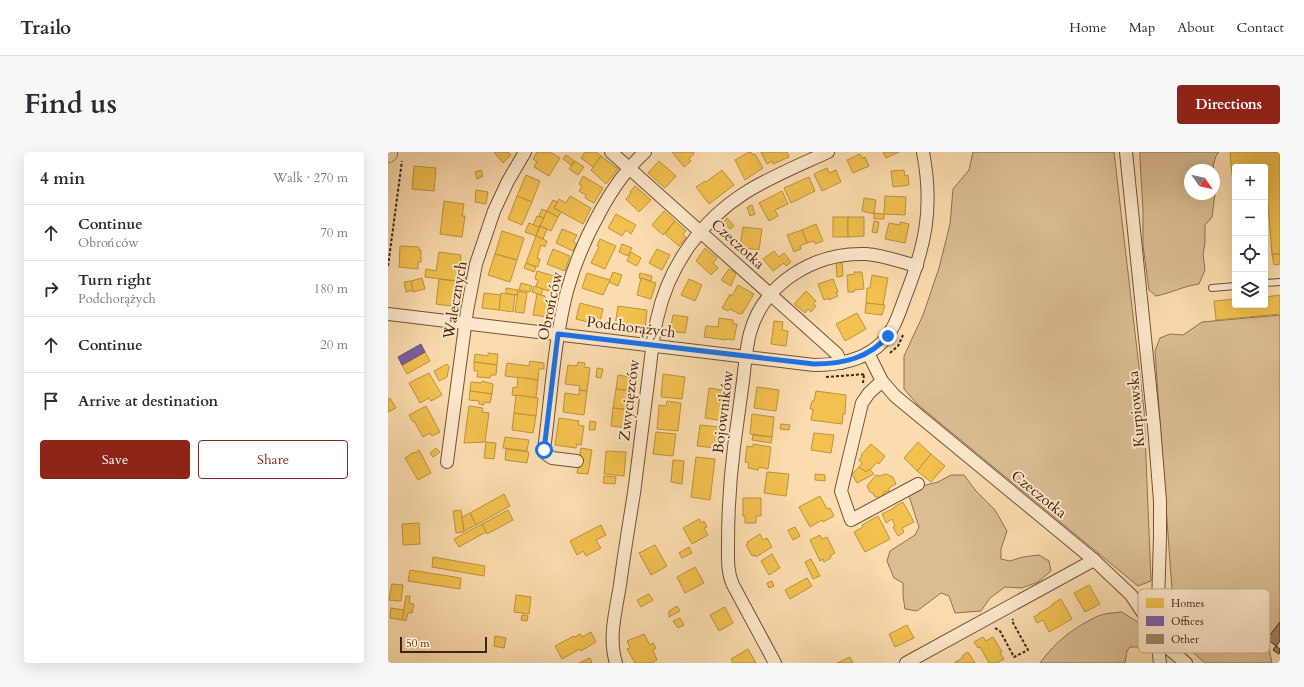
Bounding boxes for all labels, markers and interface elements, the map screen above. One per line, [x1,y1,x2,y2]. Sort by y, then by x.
text: Trailo [20,15,71,41]
text: Home [1069,18,1107,37]
text: Map [1129,18,1155,37]
text: About [1177,18,1214,37]
text: Contact [1236,18,1284,37]
text: Find us [24,85,117,123]
button: Directions [1177,85,1280,124]
north arrow [1184,164,1220,200]
map controls [1232,164,1268,308]
button: + [1232,164,1268,200]
text: 4 min [40,167,85,190]
text: Walk · 270 m [273,169,348,187]
button: − [1232,200,1268,236]
text: Continue [78,214,143,234]
street label: Czeczotka [707,215,770,274]
icon: ahead [40,222,62,244]
text: 70 m [320,224,348,242]
text: Obrońców [78,234,139,252]
button: locate [1232,236,1268,272]
street label: Walecznych [438,259,472,341]
text: Turn right [78,270,151,290]
street label: Obrońców [533,270,567,342]
button: layers [1232,272,1268,308]
icon: right [40,278,62,300]
text: 180 m [314,280,348,298]
text: Podchorążych [78,290,156,308]
street label: Podchorążych [585,312,677,342]
route end [879,327,897,345]
icon: ahead [40,334,62,356]
text: Continue [78,335,143,355]
text: 20 m [320,336,348,354]
street label: Zwycięzców [614,358,644,442]
street label: Bojowników [708,369,738,455]
street label: Kurpiowska [1123,369,1149,448]
icon: arrive [40,390,62,412]
text: Arrive at destination [78,391,218,411]
button: Save [40,440,190,479]
button: Share [198,440,348,479]
route start [535,441,553,459]
street label: Czeczotka [1007,465,1071,523]
legend [1138,589,1270,653]
text: Homes [1171,596,1204,611]
text: Offices [1171,614,1204,629]
text: Other [1171,632,1200,647]
scale bar [400,635,487,654]
text: 50 m [406,636,430,651]

